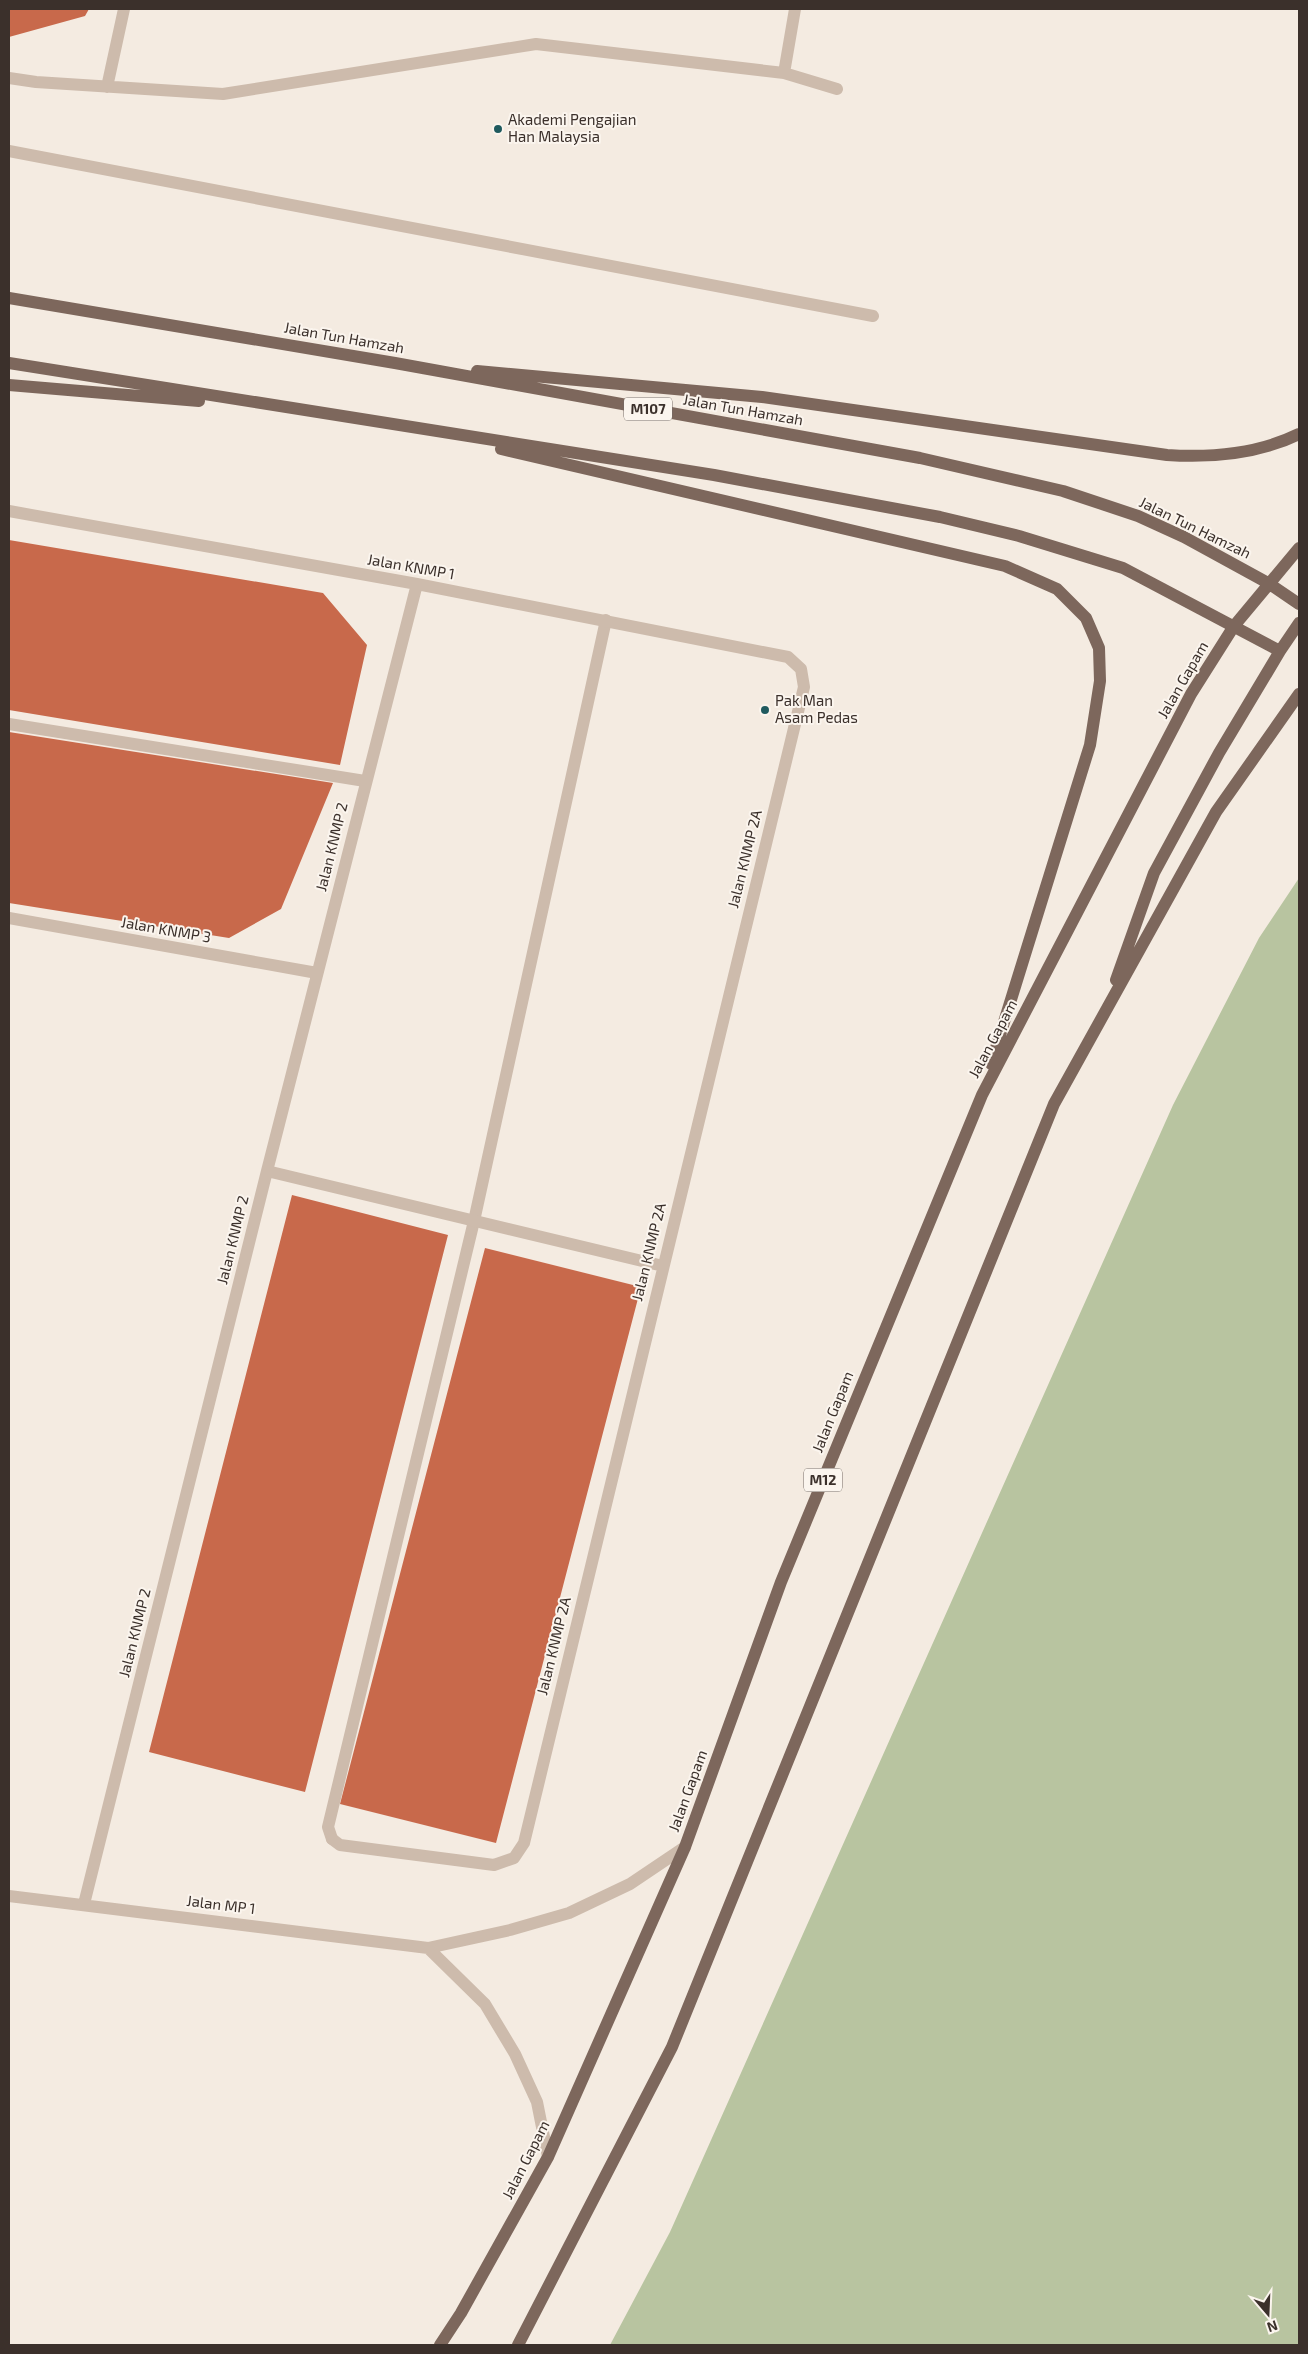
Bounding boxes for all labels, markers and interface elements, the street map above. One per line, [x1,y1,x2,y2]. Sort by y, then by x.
place label: Akademi Pengajian Han Malaysia [508,110,637,145]
marker: Akademi Pengajian Han Malaysia [492,123,504,135]
street label: Jalan Tun Hamzah [283,318,406,356]
street label: Jalan Tun Hamzah [682,390,805,428]
road number: M107 [624,398,672,420]
street label: Jalan Tun Hamzah [1137,492,1254,562]
street label: Jalan KNMP 1 [366,549,456,583]
street label: Jalan Gapam [1153,638,1211,721]
place label: Pak Man Asam Pedas [775,691,858,726]
marker: Pak Man Asam Pedas [759,704,771,716]
street label: Jalan KNMP 2 [311,800,351,893]
street label: Jalan KNMP 2A [723,807,765,910]
street label: Jalan KNMP 3 [120,912,213,946]
street label: Jalan Gapam [964,996,1020,1081]
street label: Jalan KNMP 2 [212,1193,252,1286]
street label: Jalan KNMP 2A [627,1200,669,1303]
street label: Jalan Gapam [808,1368,856,1455]
road number: M12 [804,1468,842,1492]
street label: Jalan KNMP 2 [114,1586,154,1679]
street label: Jalan KNMP 2A [532,1594,574,1697]
street label: Jalan Gapam [664,1747,710,1834]
street label: Jalan MP 1 [186,1891,257,1917]
street label: Jalan Gapam [498,2117,553,2202]
north arrow [1243,2289,1293,2339]
text: N [1265,2317,1280,2336]

